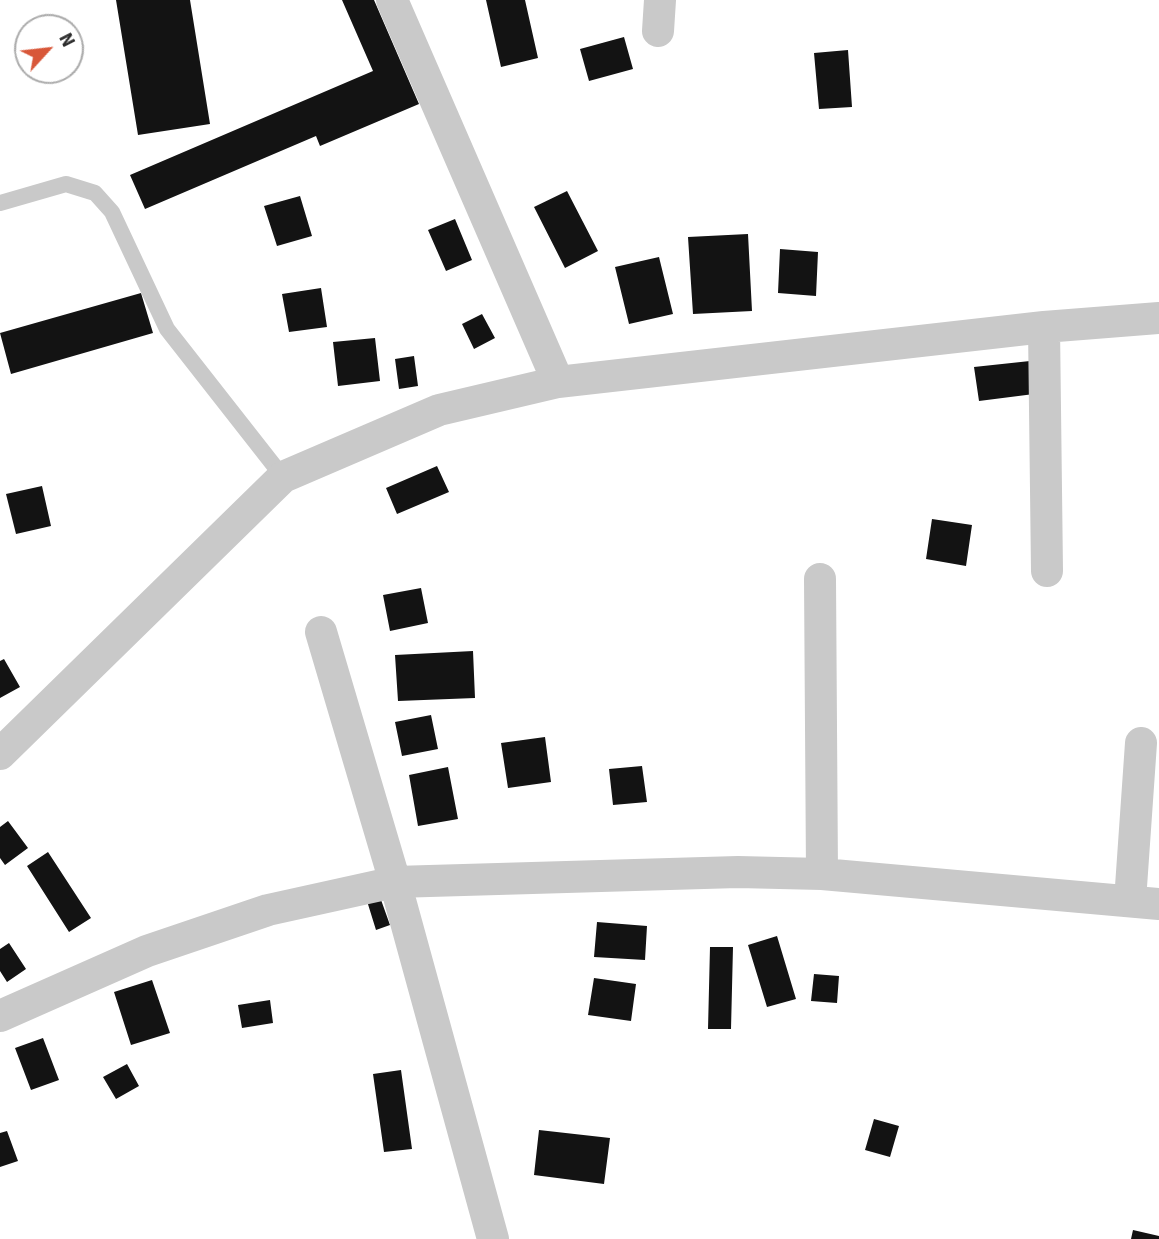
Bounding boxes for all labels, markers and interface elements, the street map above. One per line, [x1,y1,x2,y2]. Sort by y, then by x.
north arrow [14,14,84,84]
text: N [51,28,81,52]

